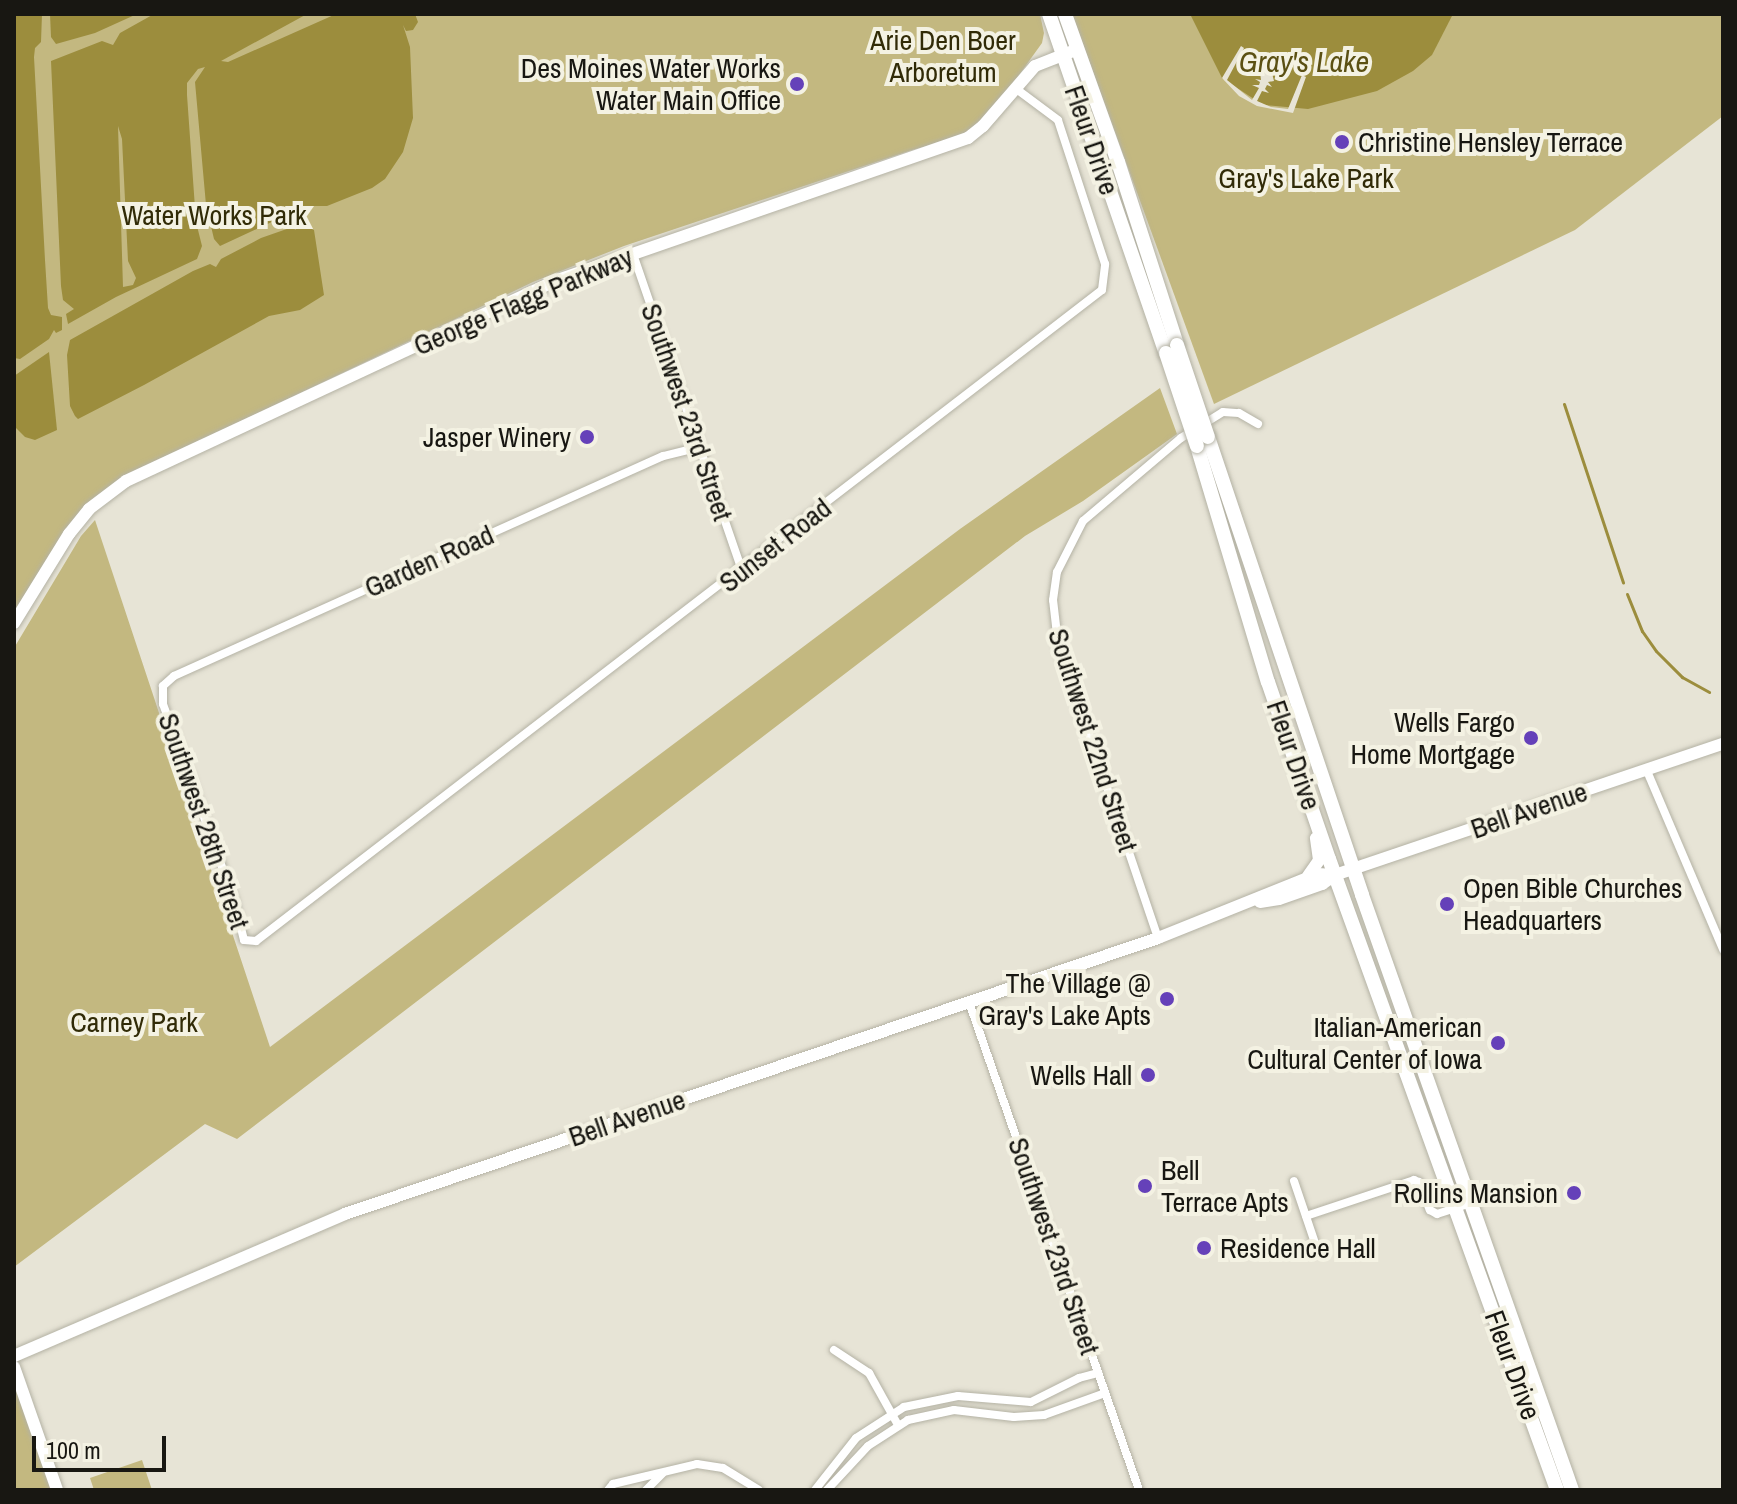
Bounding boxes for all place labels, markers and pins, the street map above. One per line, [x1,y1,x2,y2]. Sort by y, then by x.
place label: Des Moines Water Works Water Main Office [521,51,781,117]
marker: Des Moines Water Works Water Main Office [788,75,806,93]
place label: Christine Hensley Terrace [1358,125,1623,159]
marker: Christine Hensley Terrace [1333,133,1351,151]
place label: Jasper Winery [423,420,571,454]
marker: Jasper Winery [578,428,596,446]
place label: Wells Fargo Home Mortgage [1350,705,1515,771]
marker: Wells Fargo Home Mortgage [1522,729,1540,747]
place label: Open Bible Churches Headquarters [1463,871,1683,937]
marker: Open Bible Churches Headquarters [1438,895,1456,913]
place label: The Village @ Gray's Lake Apts [977,966,1151,1032]
marker: The Village @ Gray's Lake Apts [1158,990,1176,1008]
place label: Italian-American Cultural Center of Iowa [1247,1010,1482,1076]
marker: Italian-American Cultural Center of Iowa [1489,1034,1507,1052]
place label: Wells Hall [1030,1058,1132,1092]
marker: Wells Hall [1139,1066,1157,1084]
place label: Bell Terrace Apts [1161,1153,1290,1219]
place label: Rollins Mansion [1393,1176,1558,1210]
marker: Bell Terrace Apts [1136,1177,1154,1195]
marker: Rollins Mansion [1565,1184,1583,1202]
place label: Residence Hall [1220,1231,1376,1265]
marker: Residence Hall [1195,1239,1213,1257]

